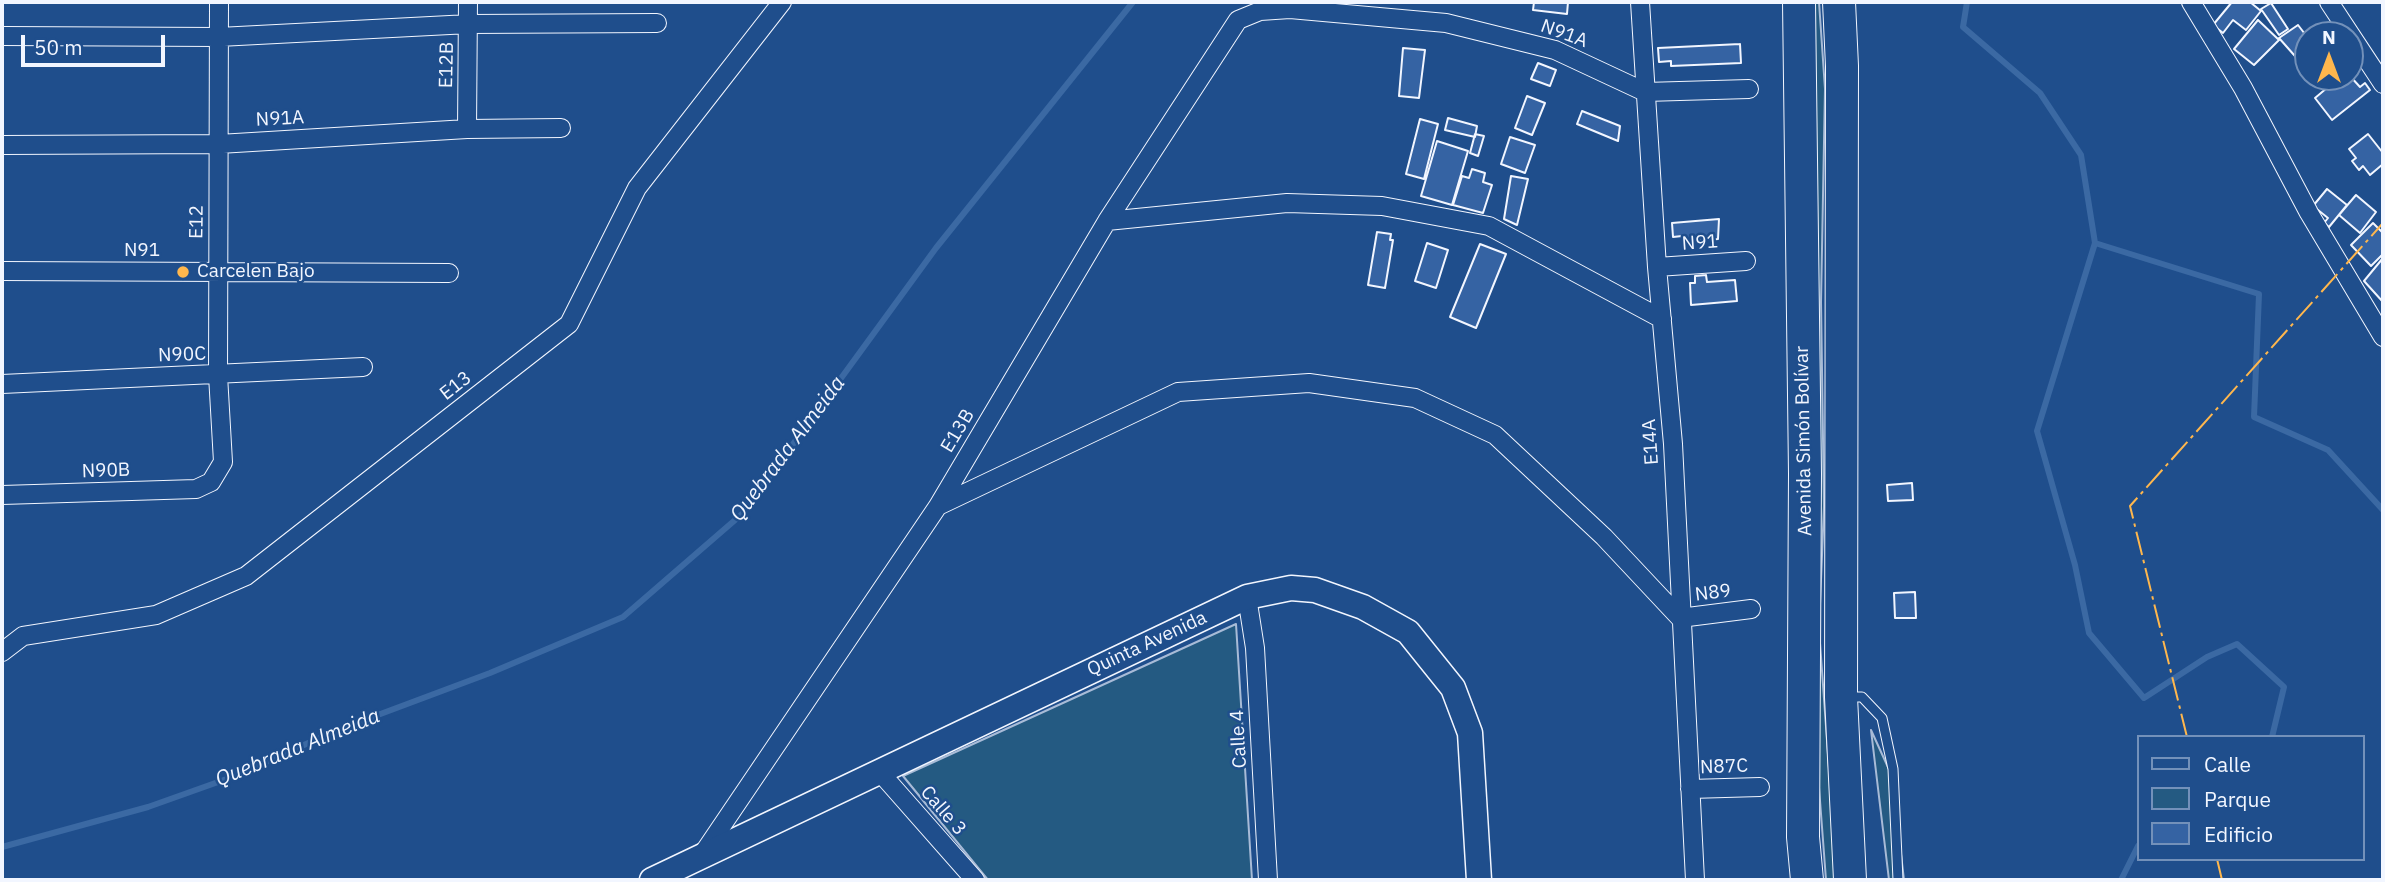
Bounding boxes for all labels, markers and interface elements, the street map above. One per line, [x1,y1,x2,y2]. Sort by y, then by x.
street label: N91A [1537,15,1591,53]
scale bar [24,21,168,65]
north arrow [2294,21,2364,91]
text: N [2322,25,2336,49]
text: 50 m [34,33,83,61]
street label: E12B [435,42,459,88]
street label: N91A [255,106,305,132]
street label: E12 [185,205,209,239]
street label: N91 [1681,230,1719,256]
street label: N91 [124,240,160,262]
place label: Carcelen Bajo [197,261,315,283]
marker: Carcelen Bajo [175,264,191,280]
street label: N90C [158,343,206,367]
street label: Avenida Simón Bolívar [1791,346,1817,536]
street label: E13 [436,367,476,405]
water label: Quebrada Almeida [725,371,851,527]
street label: E13B [936,405,980,457]
street label: E14A [1638,418,1664,466]
street label: N90B [81,459,131,483]
street label: N89 [1694,579,1732,607]
street label: Quinta Avenida [1084,606,1210,682]
water label: Quebrada Almeida [212,704,384,792]
street label: Calle 4 [1226,709,1252,769]
legend [2136,735,2364,861]
text: Calle [2204,750,2251,778]
street label: N87C [1700,755,1748,779]
street label: Calle 3 [915,781,971,841]
text: Parque [2204,785,2271,813]
text: Edificio [2204,820,2273,848]

